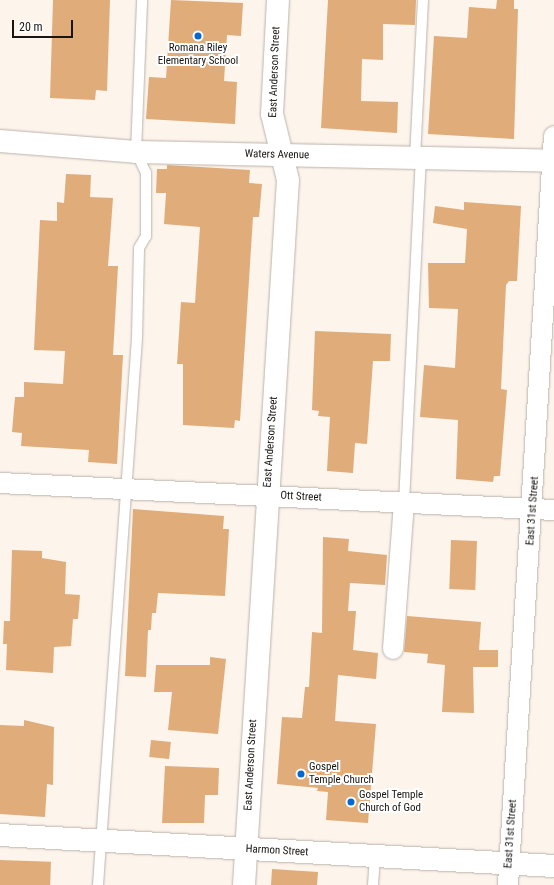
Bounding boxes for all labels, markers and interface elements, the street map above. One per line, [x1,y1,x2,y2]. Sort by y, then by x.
scale bar [14,12,75,38]
text: 20 m [19,20,43,34]
street label: East Anderson Street [267,26,283,118]
marker: Romana Riley Elementary School [193,31,203,41]
place label: Romana Riley Elementary School [158,42,238,68]
street label: Waters Avenue [245,148,309,162]
street label: East Anderson Street [261,396,281,488]
street label: East 31st Street [524,476,542,546]
street label: Ott Street [280,489,322,505]
street label: East Anderson Street [242,719,260,811]
place label: Gospel Temple Church [309,761,374,787]
marker: Gospel Temple Church [296,769,306,779]
place label: Gospel Temple Church of God [359,789,423,815]
marker: Gospel Temple Church of God [346,797,356,807]
street label: East 31st Street [502,799,520,869]
street label: Harmon Street [245,843,309,859]

